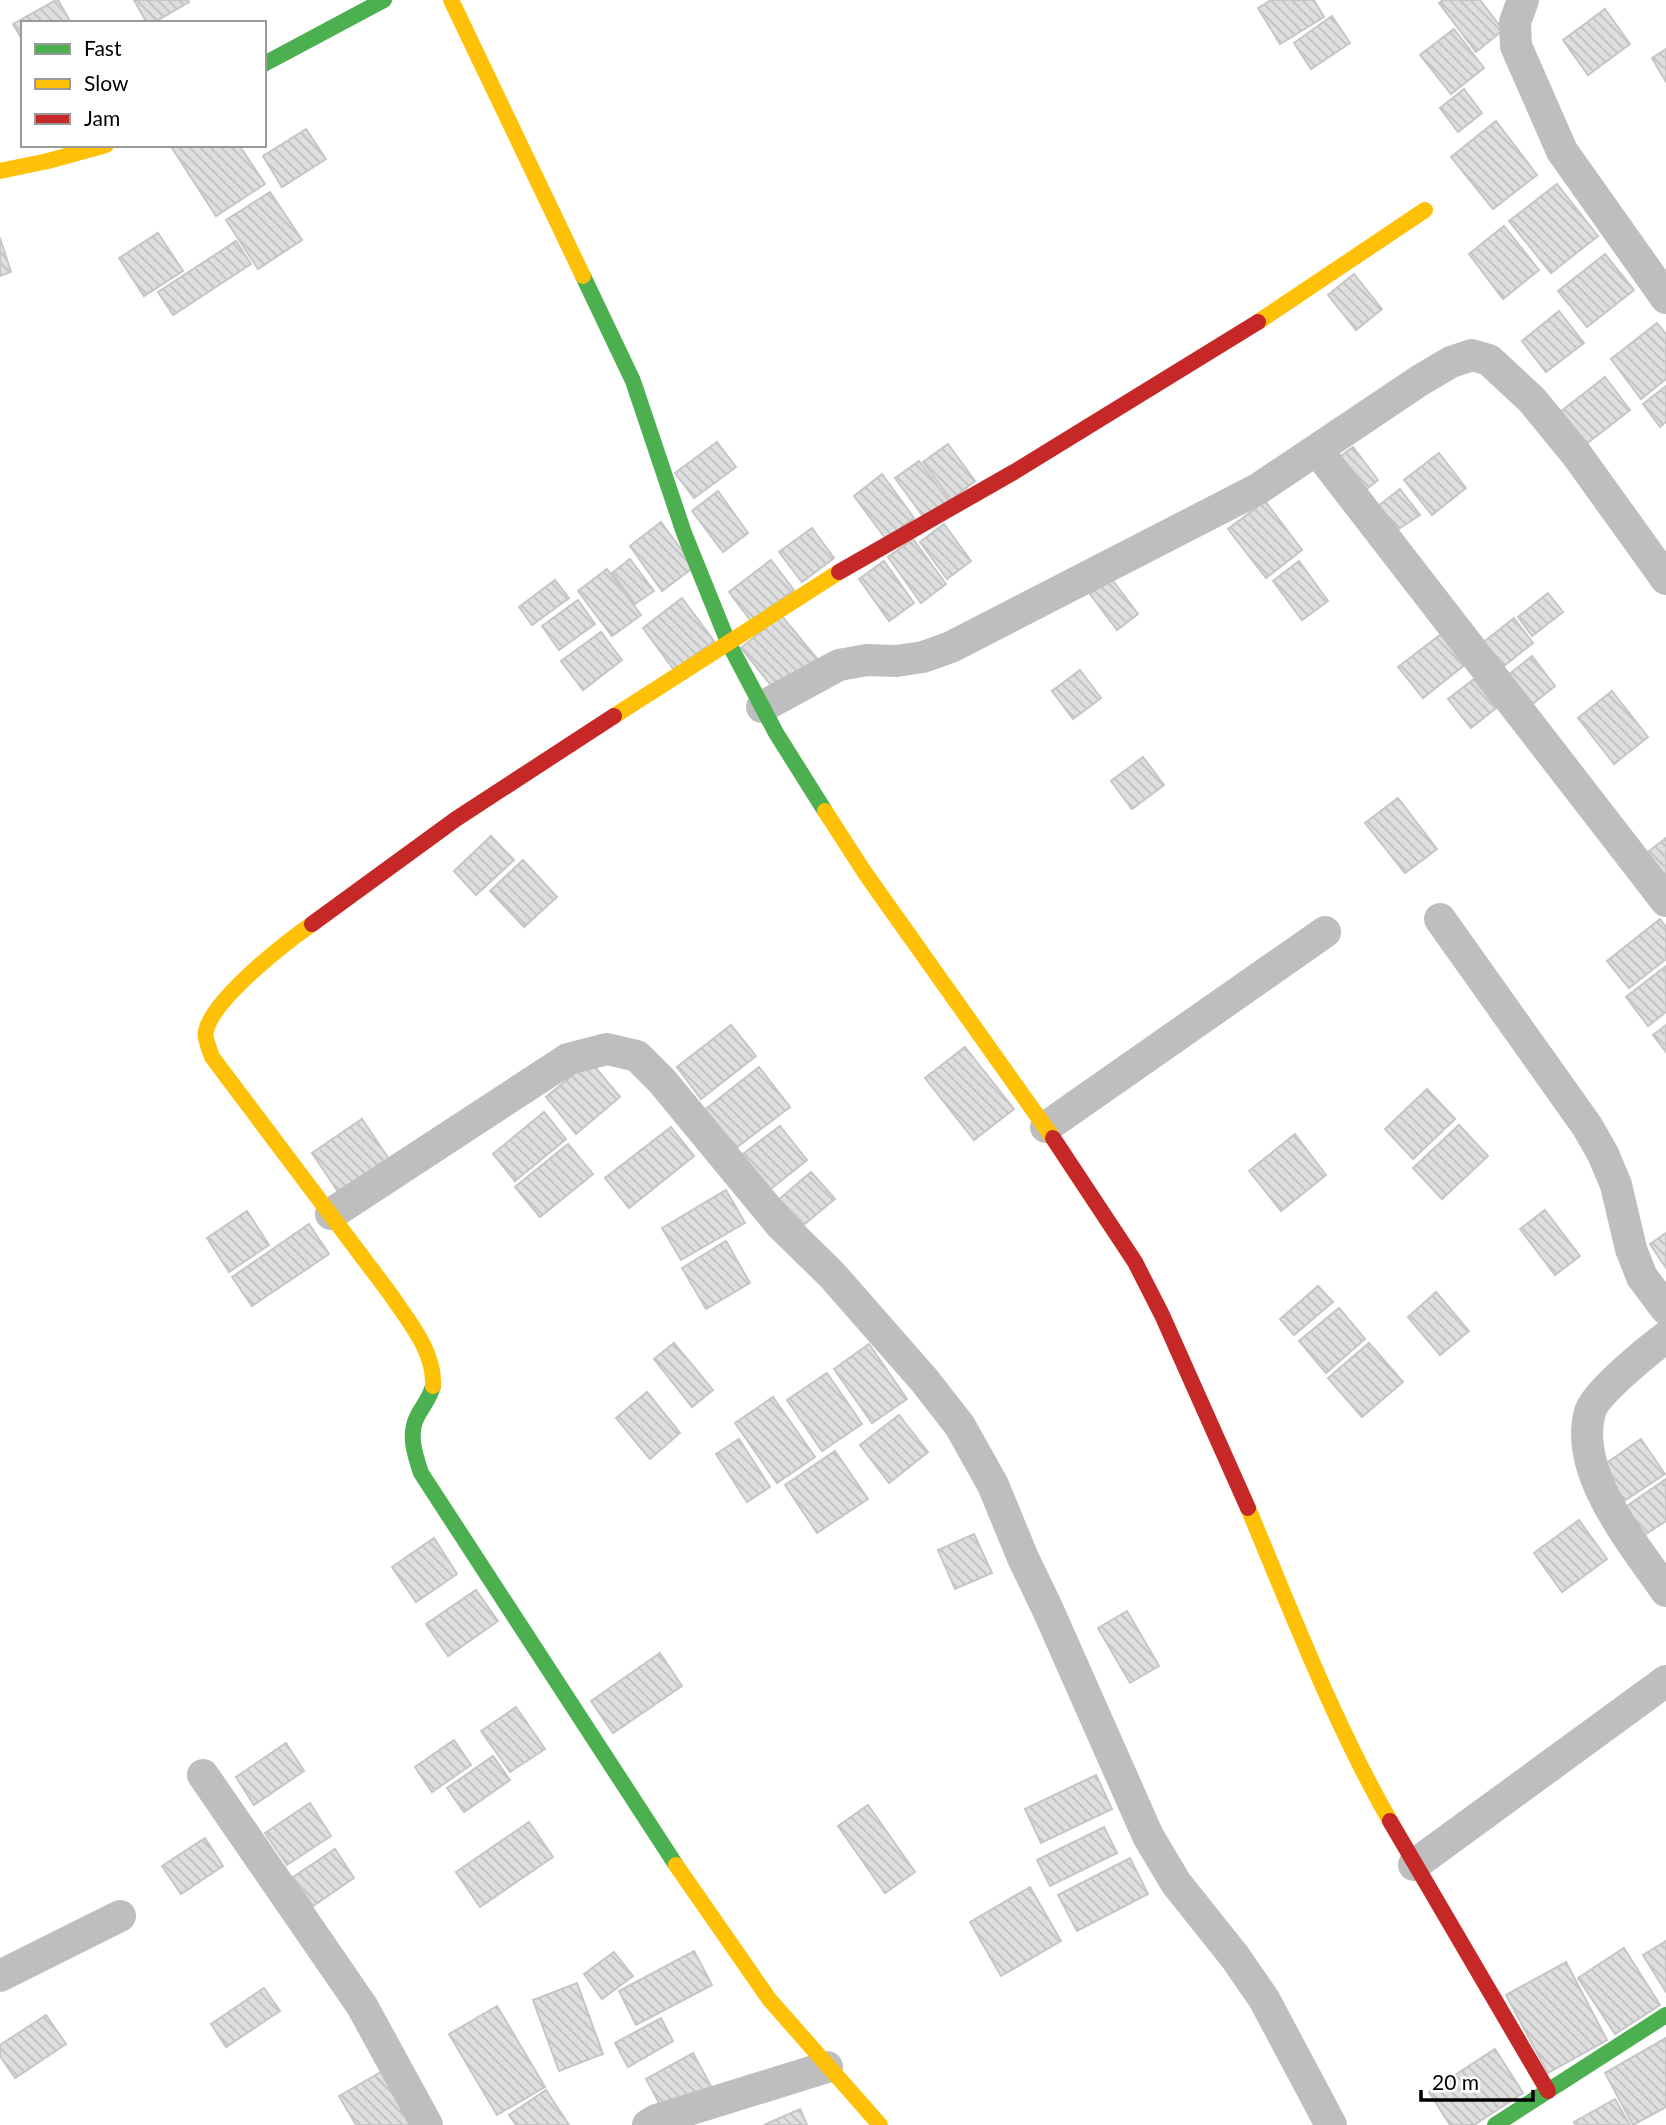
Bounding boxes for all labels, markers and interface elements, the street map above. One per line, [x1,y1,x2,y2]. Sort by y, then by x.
legend [21,21,266,147]
text: Fast [84,35,122,60]
text: Slow [84,70,129,95]
text: Jam [84,105,120,130]
scale bar [1421,2058,1533,2102]
text: 20 m [1432,2069,1479,2094]

